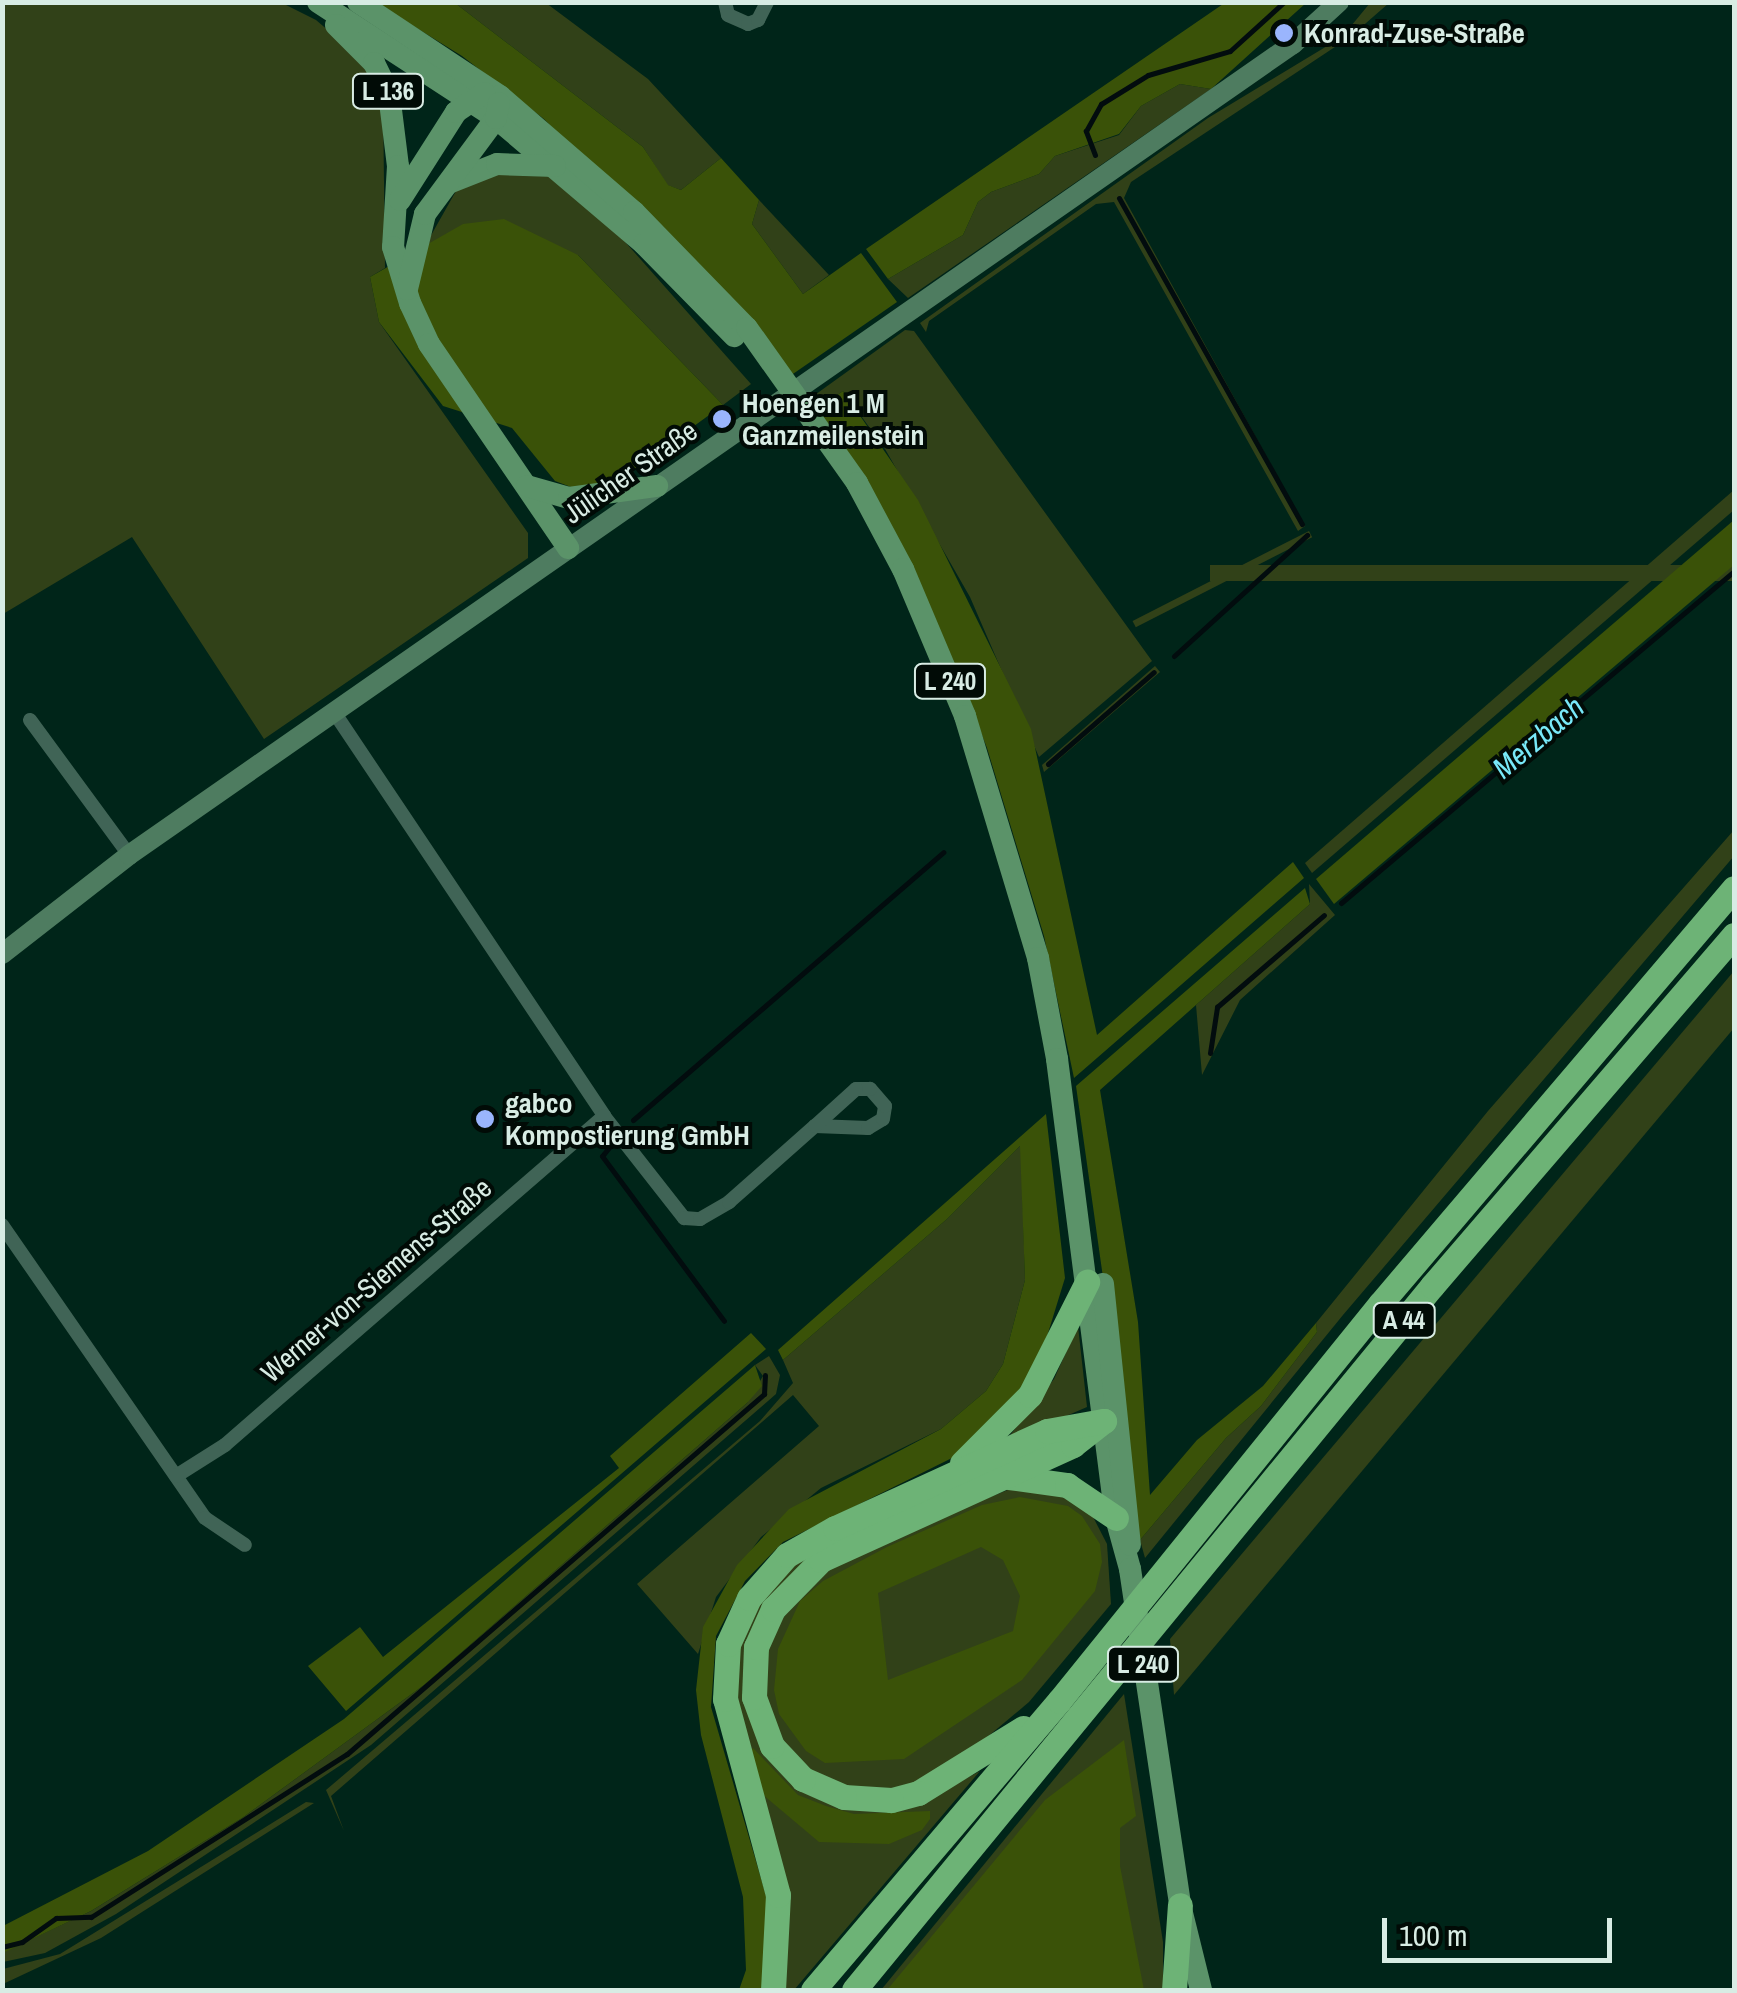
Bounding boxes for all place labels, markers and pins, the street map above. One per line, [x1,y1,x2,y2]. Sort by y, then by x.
place label: Konrad-Zuse-Straße [1304,16,1525,50]
marker: Konrad-Zuse-Straße [1273,22,1295,44]
place label: Hoengen 1 M Ganzmeilenstein [742,386,924,452]
marker: Hoengen 1 M Ganzmeilenstein [711,408,733,430]
place label: gabco Kompostierung GmbH [505,1086,750,1152]
marker: gabco Kompostierung GmbH [474,1108,496,1130]

